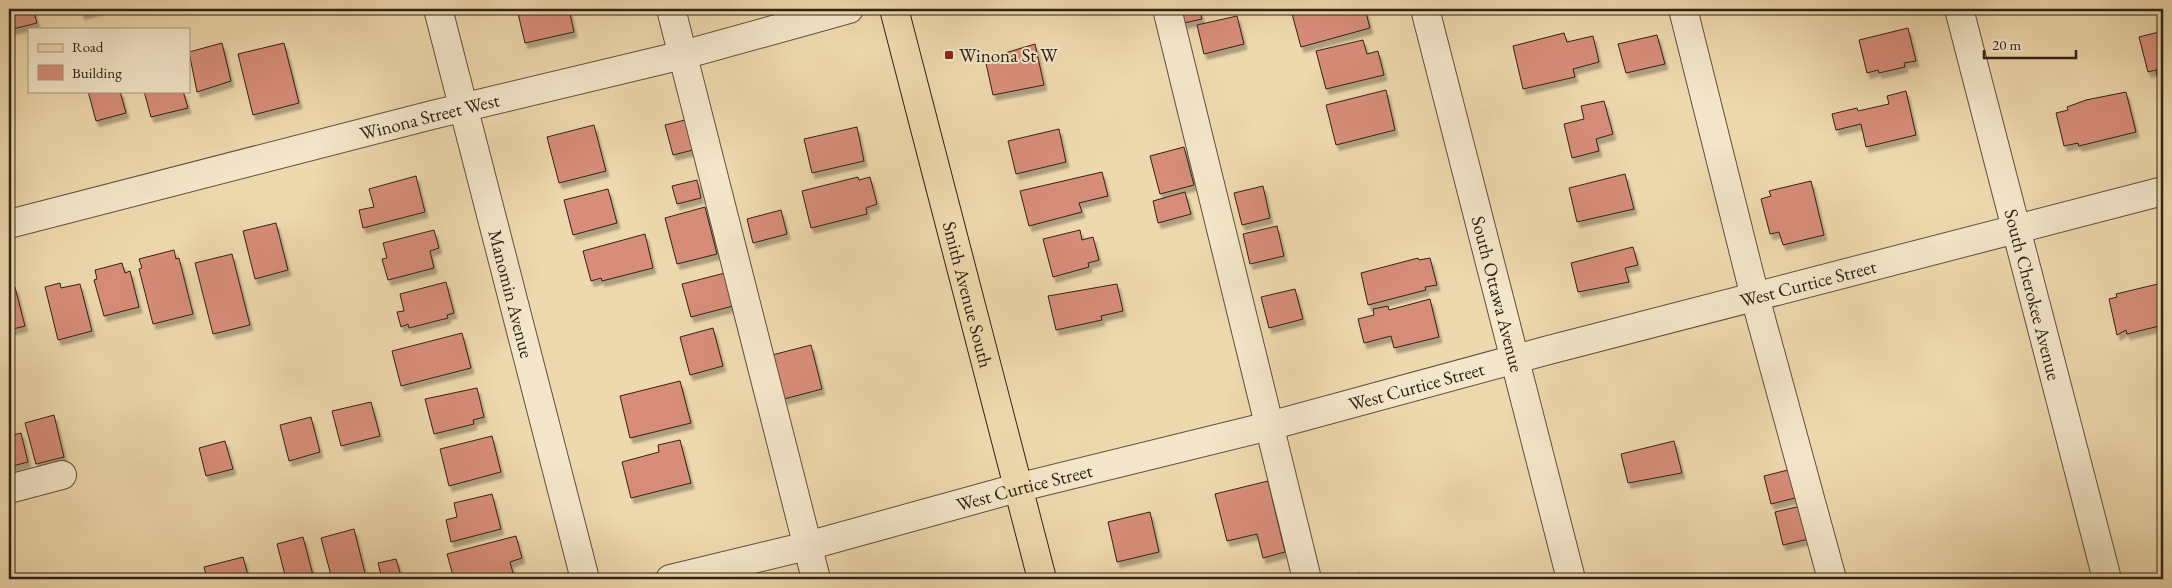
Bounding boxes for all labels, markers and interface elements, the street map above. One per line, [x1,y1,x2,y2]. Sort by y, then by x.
legend [28,28,190,92]
scale bar [1984,28,2077,60]
text: 20 m [1992,35,2021,54]
text: Road [72,37,104,56]
place label: Winona St W [959,43,1058,68]
marker: Winona St W [943,49,955,61]
text: Building [72,63,122,82]
street label: Winona Street West [357,87,502,146]
street label: South Cherokee Avenue [1999,206,2067,383]
street label: South Ottawa Avenue [1466,213,1530,375]
street label: Smith Avenue South [937,219,999,371]
street label: Manomin Avenue [483,227,540,361]
street label: West Curtice Street [1737,253,1879,313]
street label: West Curtice Street [1346,356,1487,416]
street label: West Curtice Street [953,457,1095,517]

